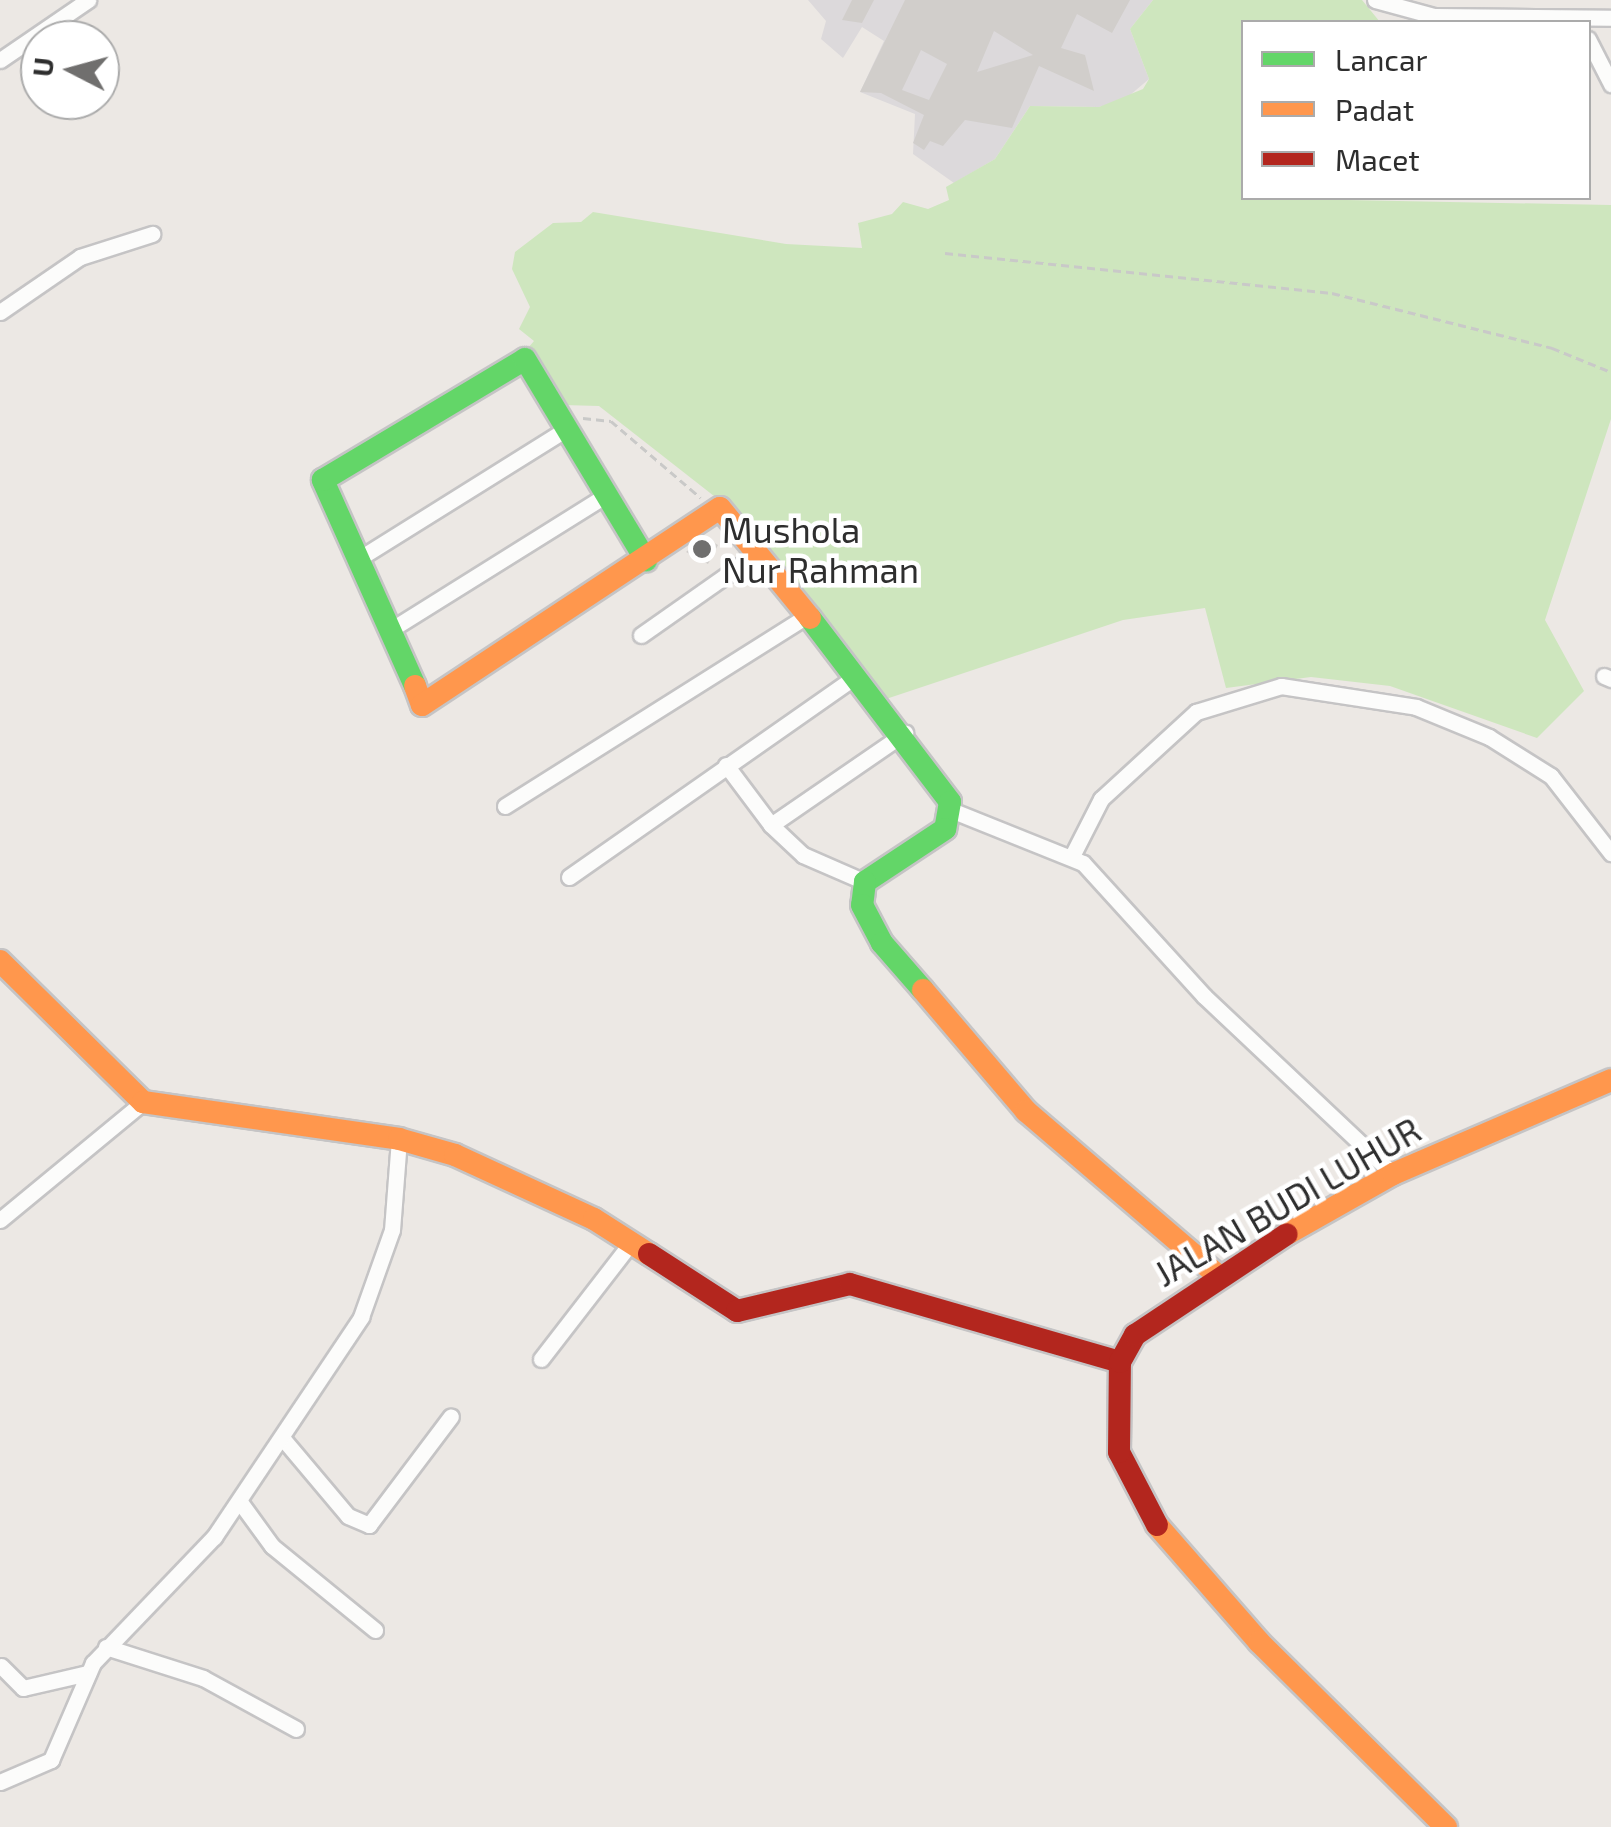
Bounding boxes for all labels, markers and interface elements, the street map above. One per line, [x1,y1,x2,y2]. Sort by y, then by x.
north arrow [20,20,120,120]
legend [1241,20,1591,200]
text: Lancar [1335,41,1428,77]
text: U [24,56,60,78]
text: Padat [1335,91,1414,127]
text: Macet [1335,141,1420,177]
place label: Mushola Nur Rahman [722,508,920,590]
marker: Mushola Nur Rahman [691,538,713,560]
street label: JALAN BUDI LUHUR [1147,1108,1427,1294]

